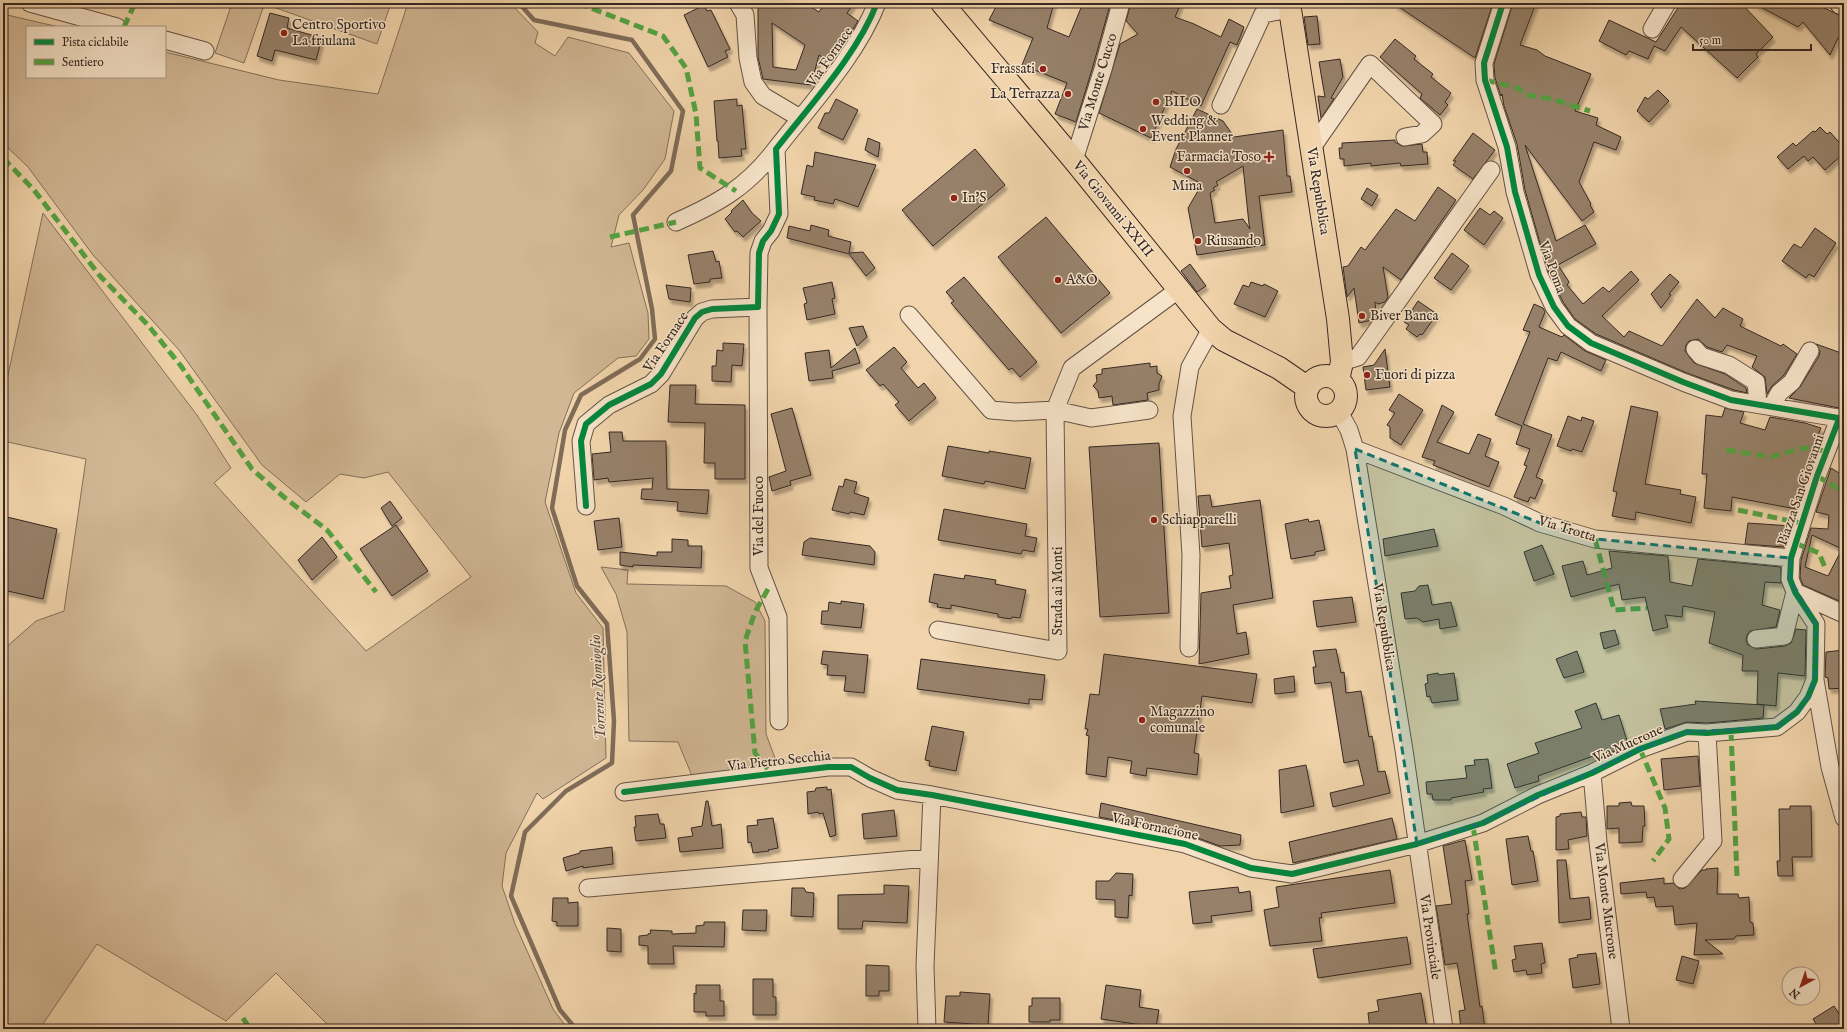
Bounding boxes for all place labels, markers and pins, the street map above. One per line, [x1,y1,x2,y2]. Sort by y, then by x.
place label: Centro Sportivo La friulana [292,16,386,50]
marker: Centro Sportivo La friulana [279,28,289,38]
place label: Frassati [991,60,1035,78]
marker: Frassati [1038,64,1048,74]
place label: La Terrazza [990,85,1061,103]
marker: La Terrazza [1063,89,1073,99]
place label: BILO [1164,93,1201,111]
marker: BILO [1151,97,1161,107]
place label: Wedding & Event Planner [1151,112,1233,146]
marker: Wedding & Event Planner [1138,124,1148,134]
place label: Farmacia Toso [1176,148,1261,166]
marker: Farmacia Toso [1264,152,1274,162]
marker: Mina [1182,166,1192,176]
place label: Mina [1172,177,1203,195]
place label: In'S [962,189,987,207]
marker: In'S [949,193,959,203]
place label: Riusando [1206,232,1261,250]
marker: Riusando [1193,236,1203,246]
place label: A&O [1065,271,1098,289]
marker: A&O [1053,275,1063,285]
place label: Biver Banca [1370,307,1439,325]
marker: Biver Banca [1357,311,1367,321]
place label: Fuori di pizza [1375,366,1456,384]
marker: Fuori di pizza [1362,370,1372,380]
place label: Schiapparelli [1162,511,1237,529]
marker: Schiapparelli [1149,515,1159,525]
place label: Magazzino comunale [1150,703,1215,737]
marker: Magazzino comunale [1137,715,1147,725]

